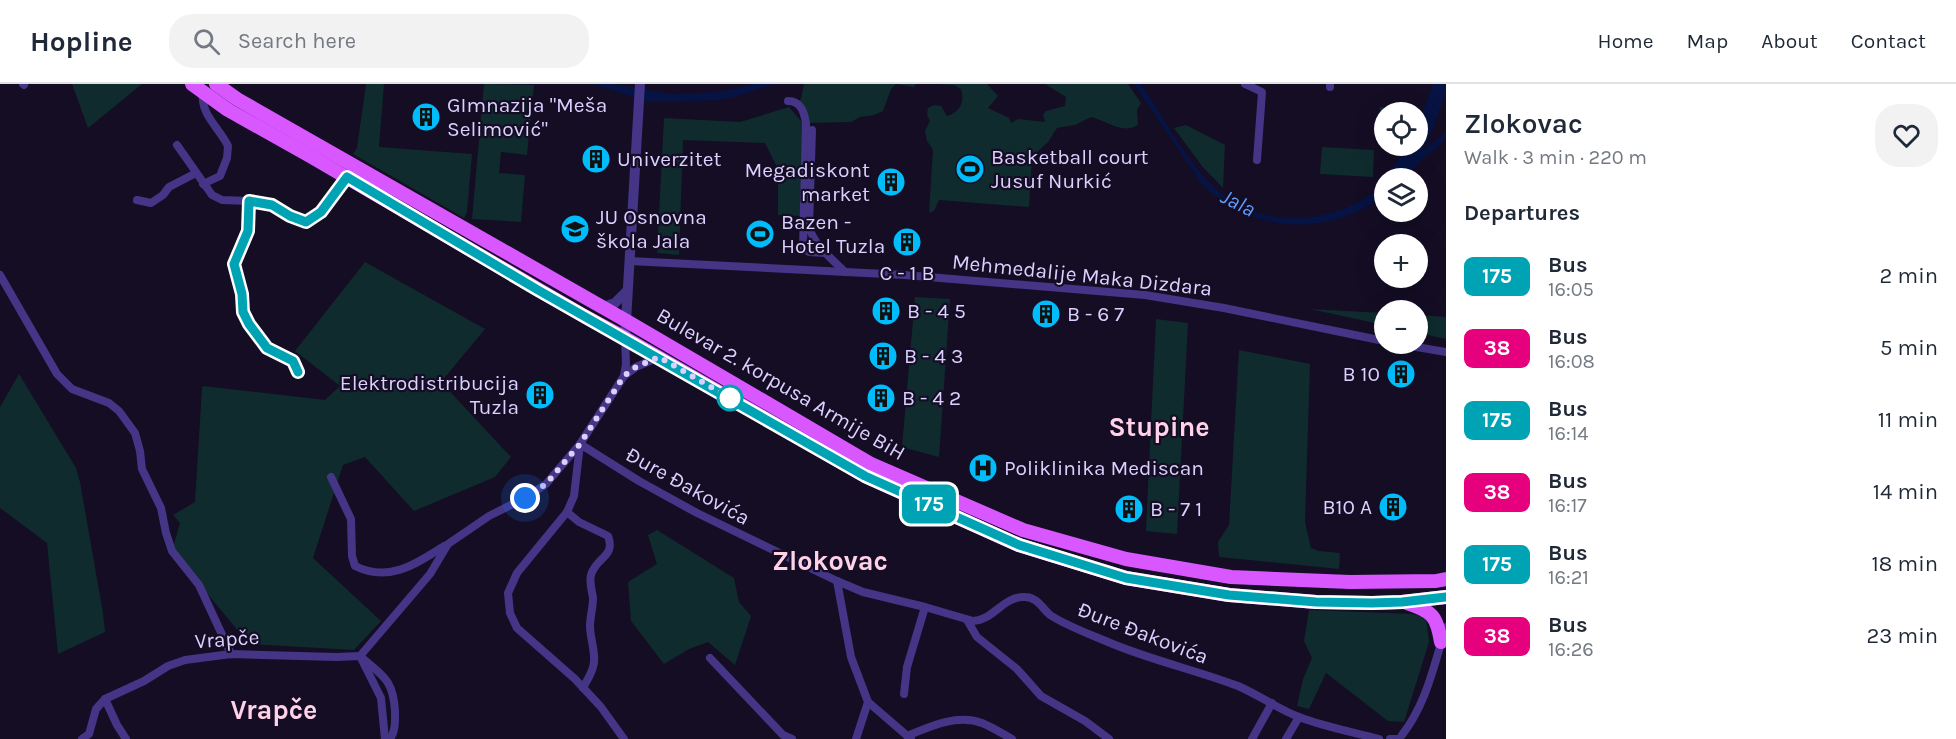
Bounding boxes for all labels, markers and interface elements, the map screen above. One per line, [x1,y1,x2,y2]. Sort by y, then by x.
search box [169,14,589,68]
text: Hopline [30,25,133,58]
icon: search [190,25,223,58]
text: Search here [238,28,356,54]
text: Home [1598,29,1654,53]
text: Map [1687,29,1728,53]
text: About [1761,29,1818,53]
text: Contact [1851,29,1926,53]
place label: GImnazija "Meša Selimović" [447,93,607,141]
building icon: GImnazija "Meša Selimović" [410,101,442,133]
map controls [1374,102,1428,354]
button: locate [1374,102,1428,156]
button: heart [1875,104,1938,167]
text: Zlokovac [1464,107,1583,140]
building icon: Univerzitet [580,143,612,175]
place label: Basketball court Jusuf Nurkić [991,145,1149,193]
text: Walk · 3 min · 220 m [1464,146,1647,169]
place label: Univerzitet [617,147,721,171]
sports icon: Basketball court Jusuf Nurkić [954,153,986,185]
place label: Megadiskont market [744,158,870,206]
building icon: Megadiskont market [875,166,907,198]
button: layers [1374,168,1428,222]
water label: Jala [1216,183,1260,223]
text: Departures [1464,200,1580,226]
place label: JU Osnovna škola Jala [596,205,707,253]
place label: Bazen - Hotel Tuzla [781,210,885,258]
school or university icon: JU Osnovna škola Jala [559,213,591,245]
sports icon: Bazen - Hotel Tuzla [744,218,776,250]
building icon: C - 1 B [891,226,923,258]
button: + [1374,234,1428,288]
street label: Mehmedalije Maka Dizdara [951,249,1213,301]
text: Bus [1548,252,1588,278]
place label: C - 1 B [879,261,935,285]
text: 2 min [1880,263,1938,289]
text: 175 [1482,264,1512,288]
text: 16:05 [1548,278,1594,301]
building icon: B - 4 5 [870,295,902,327]
building icon: B - 6 7 [1030,298,1062,330]
place label: B - 4 5 [907,299,966,323]
button: − [1374,300,1428,354]
place label: B - 6 7 [1067,302,1124,326]
street label: Bulevar 2. korpusa Armije BiH [653,303,909,465]
text: Bus [1548,324,1588,350]
text: 5 min [1880,335,1938,361]
text: 38 [1484,336,1510,360]
building icon: B - 4 3 [867,340,899,372]
place label: B - 4 3 [904,344,963,368]
text: 16:08 [1548,350,1595,373]
building icon: B 10 [1385,358,1417,390]
place label: B 10 [1343,362,1380,386]
place label: Elektrodistribucija Tuzla [340,371,519,419]
building icon: Elektrodistribucija Tuzla [524,379,556,411]
building icon: B - 4 2 [865,382,897,414]
unlabelled marker [717,385,743,411]
place label: B - 4 2 [902,386,961,410]
text: Bus [1548,396,1588,422]
text: 11 min [1878,407,1938,433]
text: 175 [1482,408,1512,432]
district label: Stupine [1108,411,1210,443]
text: 16:14 [1548,422,1588,445]
street label: Đure Đakovića [622,442,754,530]
hospital icon: Poliklinika Mediscan [967,452,999,484]
place label: Poliklinika Mediscan [1004,456,1204,480]
text: Bus [1548,468,1588,494]
text: 14 min [1873,479,1938,505]
text: 38 [1484,480,1510,504]
your location [510,483,540,513]
line badge: 175 [894,484,964,524]
building icon: B10 A [1377,491,1409,523]
text: 175 [914,492,944,516]
building icon: B - 7 1 [1113,493,1145,525]
text: 16:17 [1548,494,1587,517]
place label: B10 A [1322,495,1372,519]
place label: B - 7 1 [1150,497,1202,521]
text: Bus [1548,540,1588,566]
district label: Zlokovac [772,545,888,577]
text: 18 min [1872,551,1938,577]
text: 175 [1482,552,1512,576]
text: 16:21 [1548,566,1589,589]
street label: Đure Đakovića [1074,597,1212,669]
text: Bus [1548,612,1588,638]
text: 23 min [1867,623,1938,649]
text: 38 [1484,624,1510,648]
street label: Vrapče [194,625,260,653]
text: 16:26 [1548,638,1594,661]
district label: Vrapče [231,694,317,726]

